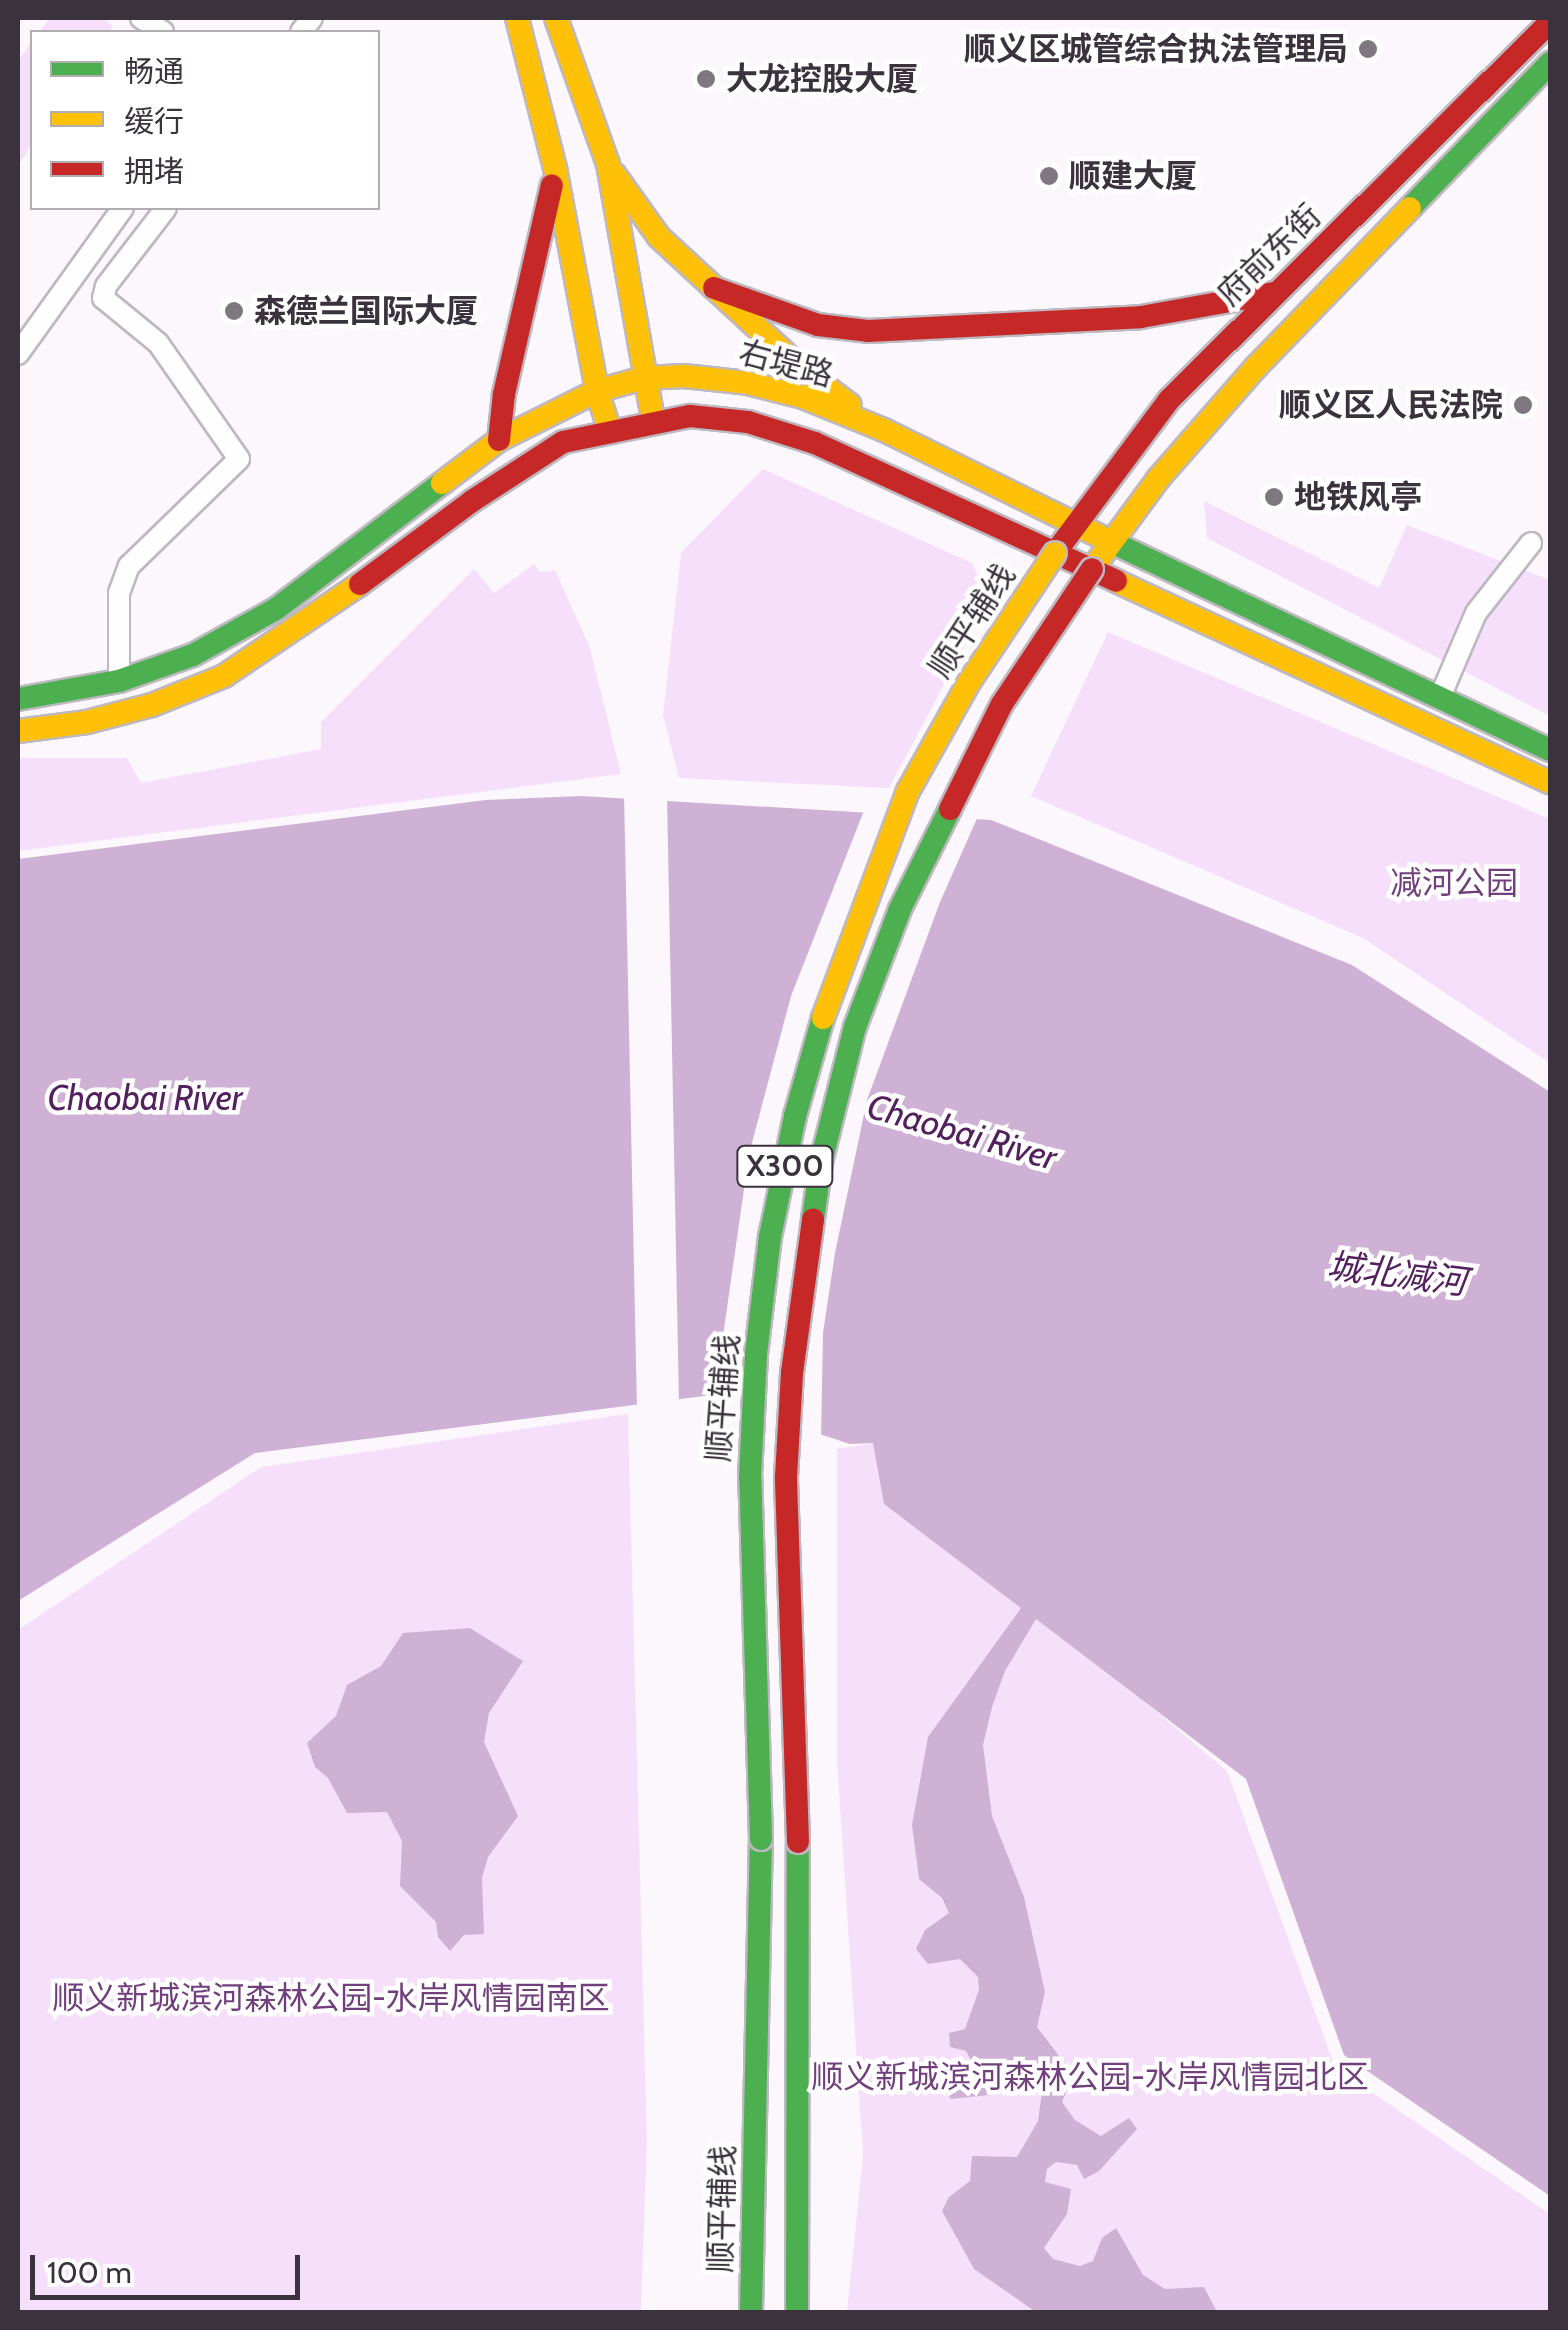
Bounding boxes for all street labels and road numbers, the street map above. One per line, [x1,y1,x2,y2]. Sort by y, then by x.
street label: 府前东街 [1210,197,1328,313]
street label: 右堤路 [735,333,837,395]
street label: 顺平辅线 [921,557,1023,685]
road number: X300 [735,1141,835,1191]
street label: 顺平辅线 [699,1333,747,1463]
street label: 顺平辅线 [702,2145,742,2273]

